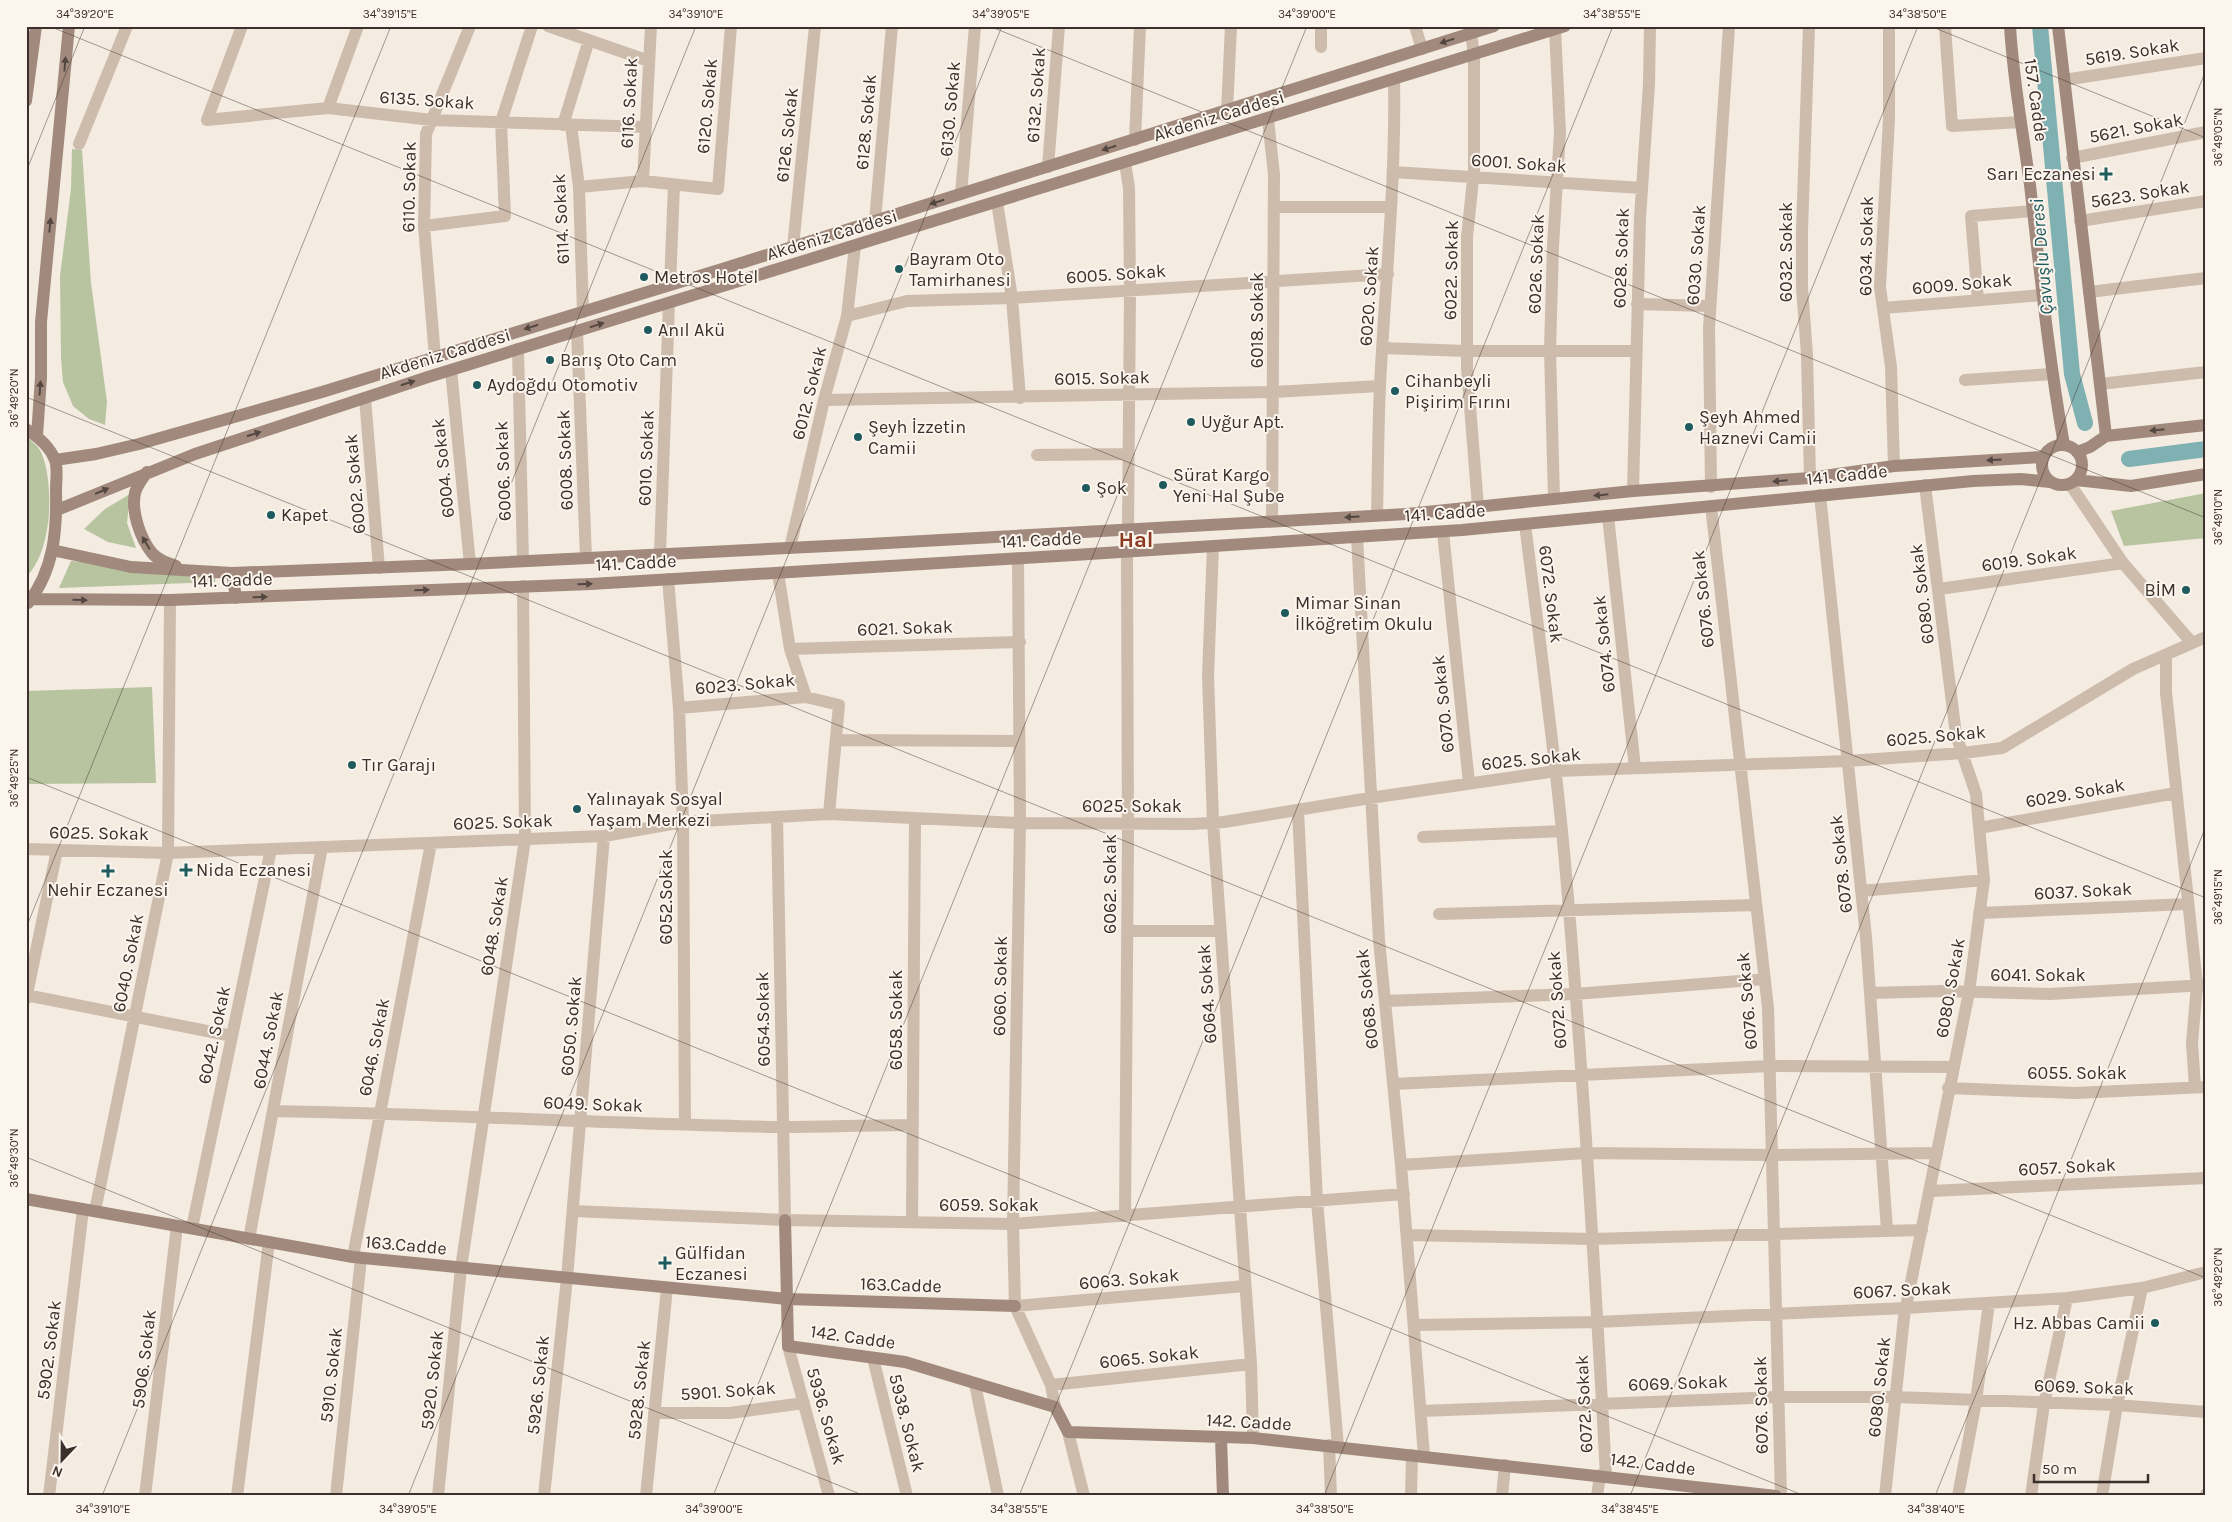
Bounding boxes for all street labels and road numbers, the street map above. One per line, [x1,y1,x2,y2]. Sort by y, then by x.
street label: 5619. Sokak [2083,34,2181,70]
street label: 6132. Sokak [1022,46,1050,144]
street label: 6116. Sokak [616,57,642,149]
street label: 6120. Sokak [692,57,722,155]
street label: 157. Cadde [2019,57,2053,143]
street label: 6130. Sokak [935,60,965,158]
street label: 6128. Sokak [851,73,881,171]
street label: 6135. Sokak [379,86,475,114]
street label: 6126. Sokak [771,86,803,184]
street label: Akdeniz Caddesi [1151,86,1287,146]
street label: 5621. Sokak [2087,108,2185,148]
street label: 6110. Sokak [397,141,421,233]
street label: 6001. Sokak [1470,149,1568,177]
street label: 6114. Sokak [548,173,574,265]
street label: 5623. Sokak [2089,175,2191,213]
street label: 6034. Sokak [1854,196,1878,296]
street label: 6032. Sokak [1775,202,1797,302]
street label: 6030. Sokak [1682,204,1710,306]
street label: Akdeniz Caddesi [764,205,900,265]
street label: 6028. Sokak [1608,207,1634,309]
street label: 6026. Sokak [1523,214,1549,314]
street label: 6022. Sokak [1439,220,1463,320]
street label: 6020. Sokak [1355,245,1383,347]
street label: 6005. Sokak [1065,260,1167,288]
street label: 6009. Sokak [1911,269,2013,299]
street label: 6018. Sokak [1246,272,1268,368]
street label: Akdeniz Caddesi [377,324,513,384]
street label: 6012. Sokak [787,344,831,442]
street label: 6015. Sokak [1054,366,1150,390]
street label: 6008. Sokak [552,409,578,511]
street label: 6010. Sokak [633,410,659,506]
street label: 6004. Sokak [427,417,459,519]
street label: 6006. Sokak [490,420,516,522]
street label: 6002. Sokak [340,433,370,535]
street label: 141. Cadde [1806,460,1888,490]
street label: 141. Cadde [1404,499,1486,527]
street label: 141. Cadde [1000,527,1082,553]
street label: 6019. Sokak [1980,541,2078,577]
street label: 6080. Sokak [1905,542,1939,646]
street label: 6072. Sokak [1534,544,1568,644]
street label: 6076. Sokak [1687,549,1719,649]
street label: 141. Cadde [595,550,677,576]
street label: 141. Cadde [191,568,273,592]
street label: 6074. Sokak [1588,594,1620,694]
street label: 6021. Sokak [857,615,953,641]
street label: 6070. Sokak [1427,654,1459,754]
street label: 6023. Sokak [694,669,796,699]
street label: 6025. Sokak [1885,721,1987,751]
street label: 6025. Sokak [1480,743,1582,775]
street label: 6029. Sokak [2024,773,2126,813]
street label: 6025. Sokak [1082,795,1182,817]
street label: 6025. Sokak [453,809,553,835]
street label: 6078. Sokak [1825,814,1857,914]
street label: 6025. Sokak [49,821,149,845]
street label: 6062. Sokak [1099,834,1121,934]
street label: 6052.Sokak [655,849,677,945]
street label: 6048. Sokak [475,875,513,977]
street label: 6037. Sokak [2033,877,2133,905]
street label: 6040. Sokak [108,912,148,1014]
street label: 6060. Sokak [988,936,1012,1036]
street label: 6080. Sokak [1930,936,1970,1040]
street label: 6064. Sokak [1193,943,1221,1045]
street label: 6068. Sokak [1351,948,1383,1050]
street label: 6072. Sokak [1543,950,1571,1050]
street label: 6076. Sokak [1732,951,1762,1051]
street label: 6041. Sokak [1990,964,2086,986]
street label: 6058. Sokak [885,970,907,1070]
street label: 6054.Sokak [751,971,775,1067]
street label: 6050. Sokak [556,975,586,1077]
street label: 6042. Sokak [193,984,235,1086]
street label: 6044. Sokak [248,989,288,1091]
street label: 6046. Sokak [354,996,394,1098]
street label: 6055. Sokak [2027,1062,2127,1084]
street label: 6049. Sokak [543,1091,643,1117]
street label: 6057. Sokak [2017,1153,2117,1181]
street label: 6059. Sokak [939,1194,1039,1216]
street label: 163.Cadde [364,1230,448,1260]
street label: 6063. Sokak [1078,1264,1180,1294]
street label: 163.Cadde [860,1273,942,1297]
street label: 6067. Sokak [1852,1276,1952,1304]
street label: 5902. Sokak [32,1299,66,1401]
street label: 5906. Sokak [127,1308,161,1410]
street label: 142. Cadde [809,1320,897,1354]
street label: 5910. Sokak [315,1326,347,1424]
street label: 5920. Sokak [416,1329,448,1431]
street label: 5926. Sokak [522,1334,554,1436]
street label: 6080. Sokak [1863,1336,1895,1438]
street label: 5928. Sokak [623,1339,655,1441]
street label: 6065. Sokak [1098,1341,1200,1373]
street label: 6072. Sokak [1570,1354,1598,1454]
street label: 6076. Sokak [1749,1356,1773,1454]
street label: 5936. Sokak [802,1365,850,1467]
street label: 6069. Sokak [1628,1370,1728,1396]
street label: 5938. Sokak [884,1371,930,1475]
street label: 6069. Sokak [2034,1374,2134,1400]
street label: 5901. Sokak [680,1377,776,1405]
street label: 142. Cadde [1206,1409,1292,1435]
street label: 142. Cadde [1609,1448,1697,1480]

